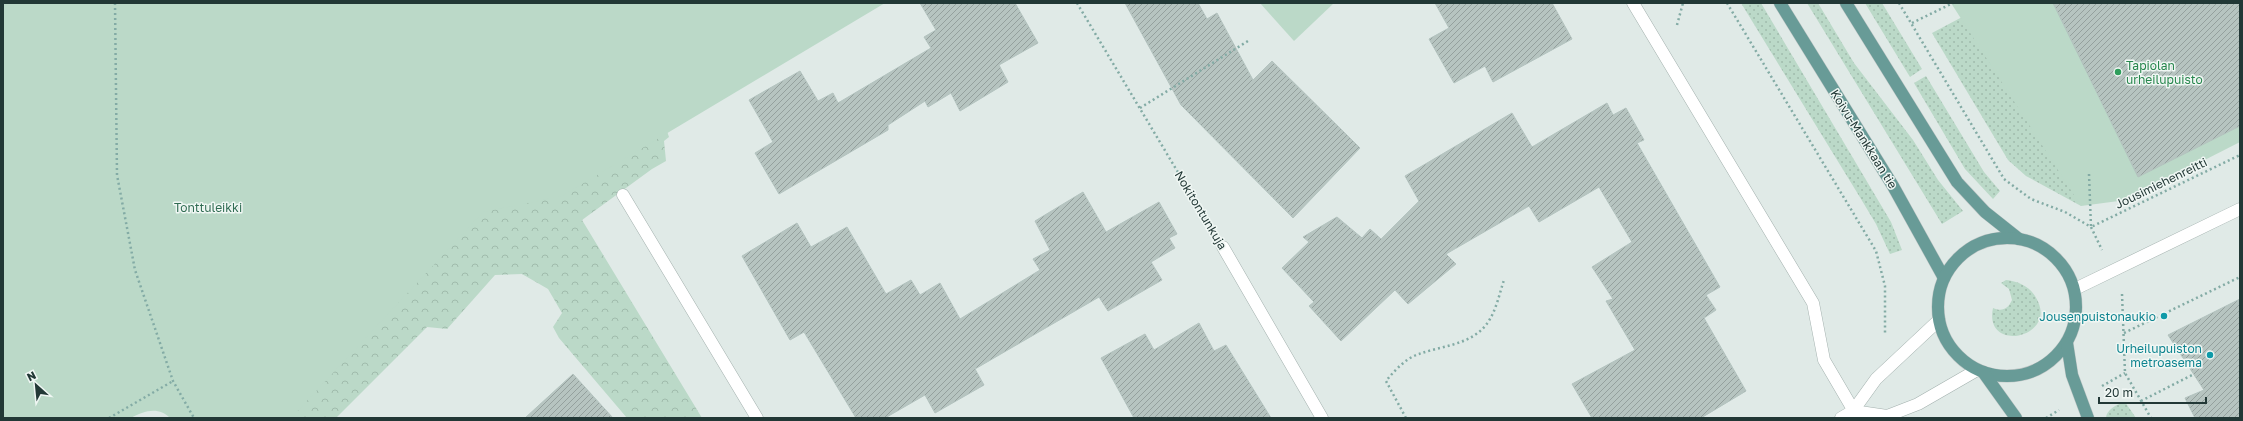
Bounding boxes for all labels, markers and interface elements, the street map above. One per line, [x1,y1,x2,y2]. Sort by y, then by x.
place label: Tapiolan urheilupuisto [2126,58,2203,87]
marker: Tapiolan urheilupuisto [2113,67,2123,77]
street label: Koivu-Mankkaan tie [1827,87,1901,191]
street label: Jousimiehenreitti [2112,154,2210,212]
street label: Nokitontunkuja [1172,168,1230,252]
park label: Tonttuleikki [174,200,242,215]
place label: Jousenpuistonaukio [2039,309,2156,324]
marker: Jousenpuistonaukio [2159,311,2169,321]
place label: Urheilupuiston metroasema [2116,341,2202,370]
marker: Urheilupuiston metroasema [2205,350,2215,360]
north arrow [16,365,56,405]
text: N [25,368,38,383]
scale bar [2099,379,2206,405]
text: 20 m [2105,385,2133,400]

